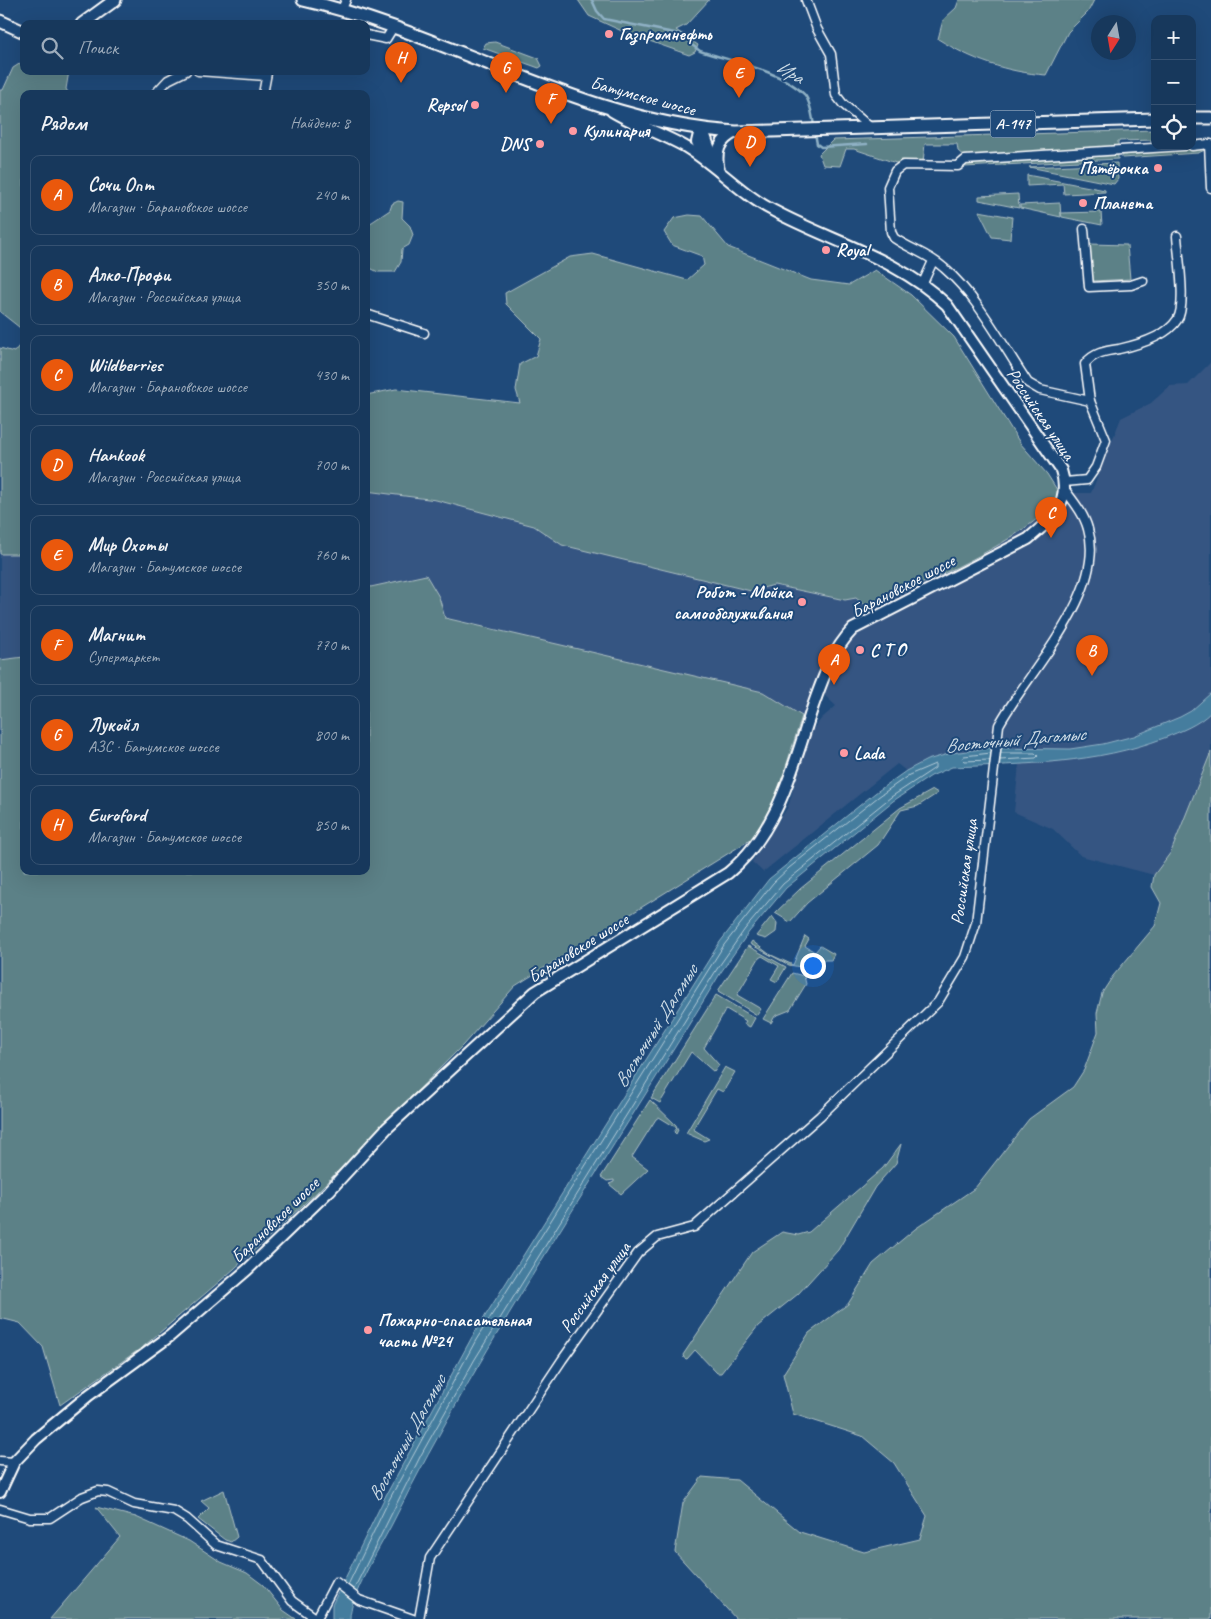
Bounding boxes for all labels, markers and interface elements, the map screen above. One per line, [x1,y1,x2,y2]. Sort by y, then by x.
north arrow [1091,15,1136,60]
map controls [1151,15,1196,150]
button: + [1151,15,1196,60]
search box [20,20,370,75]
place label: Газпромнефть [619,23,713,46]
marker: Газпромнефть [603,28,615,40]
icon: search [38,34,66,62]
text: Поиск [78,36,118,60]
pin: H [385,42,417,83]
pin: G [490,52,522,93]
water label: Ира [772,55,809,90]
pin: E [723,57,755,98]
button: − [1151,60,1196,105]
street label: Батумское шоссе [588,71,699,121]
pin: F [535,83,567,124]
place label: Repsol [427,94,469,116]
marker: Repsol [469,99,481,111]
button: locate [1151,105,1196,150]
text: Рядом [40,110,87,136]
road number: А-147 [990,110,1036,138]
text: Найдено: 8 [290,113,350,133]
place label: Кулинария [583,120,651,142]
marker: Кулинария [567,125,579,137]
pin: D [734,126,766,167]
place label: DNS [500,133,533,155]
marker: DNS [534,138,546,150]
place label: Пятёрочка [1079,157,1149,179]
marker: Пятёрочка [1152,162,1164,174]
text: Сочи Опт [88,173,154,197]
text: A [53,185,61,205]
text: 240 m [315,185,349,205]
place label: Планета [1093,192,1154,214]
text: Магазин · Барановское шоссе [88,197,247,217]
marker: Планета [1077,197,1089,209]
place label: Royal [836,239,872,261]
marker: Royal [820,244,832,256]
text: Алко-Профи [88,263,171,287]
text: B [53,275,61,295]
text: 350 m [315,275,349,295]
text: Магазин · Российская улица [88,287,240,307]
text: Wildberries [88,353,162,377]
street label: Российская улица [1002,364,1081,466]
text: C [53,365,61,385]
text: 430 m [315,365,349,385]
text: Магазин · Барановское шоссе [88,377,247,397]
text: Hankook [88,443,144,467]
text: D [52,455,62,475]
text: 700 m [315,455,349,475]
text: Магазин · Российская улица [88,467,240,487]
pin: C [1035,497,1067,538]
text: Мир Охоты [88,533,167,557]
text: E [53,545,61,565]
text: 760 m [315,545,349,565]
street label: Барановское шоссе [847,549,960,623]
text: Магазин · Батумское шоссе [88,557,241,577]
place label: Робот - Мойка самообслуживания [674,581,794,624]
marker: Робот - Мойка самообслуживания [796,596,808,608]
text: Магнит [88,623,145,647]
text: F [53,635,61,655]
text: 770 m [315,635,349,655]
pin: B [1076,635,1108,676]
place label: С Т О [870,639,908,661]
pin: A [818,644,850,685]
marker: С Т О [854,644,866,656]
text: Супермаркет [88,647,159,667]
text: Лукойл [88,713,138,737]
water label: Восточный Дагомыс [944,722,1088,758]
text: G [53,725,61,745]
text: 800 m [315,725,349,745]
text: АЗС · Батумское шоссе [88,737,219,757]
place label: Lada [854,742,886,764]
marker: Lada [838,747,850,759]
text: Euroford [88,803,146,827]
text: H [52,815,62,835]
text: 850 m [315,815,349,835]
street label: Российская улица [946,816,983,926]
text: Магазин · Батумское шоссе [88,827,241,847]
street label: Барановское шоссе [524,908,633,988]
your location [800,953,826,979]
water label: Восточный Дагомыс [609,958,705,1092]
street label: Барановское шоссе [226,1172,325,1268]
street label: Российская улица [555,1236,636,1337]
place label: Пожарно-спасательная часть №24 [378,1309,533,1352]
marker: Пожарно-спасательная часть №24 [362,1324,374,1336]
water label: Восточный Дагомыс [362,1369,453,1505]

